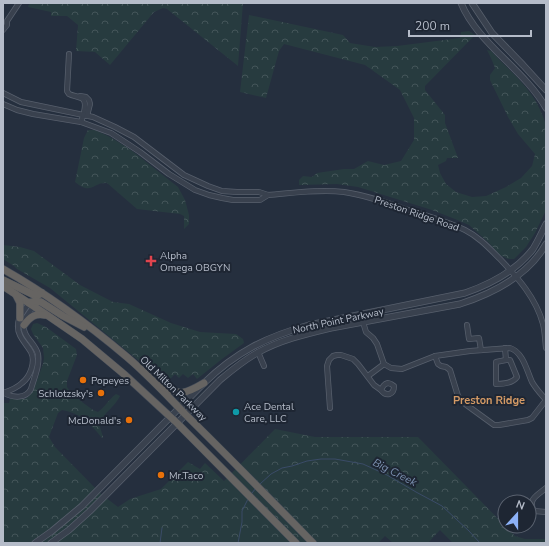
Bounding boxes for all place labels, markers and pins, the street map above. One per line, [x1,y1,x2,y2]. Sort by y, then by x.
place label: Alpha Omega OBGYN [160,249,230,275]
marker: Alpha Omega OBGYN [145,255,157,267]
place label: Popeyes [91,374,129,388]
marker: Popeyes [78,375,88,385]
place label: Schlotzsky's [38,387,93,401]
marker: Schlotzsky's [96,388,106,398]
place label: Ace Dental Care, LLC [244,400,294,426]
marker: Ace Dental Care, LLC [231,407,241,417]
place label: McDonald's [68,414,121,428]
marker: McDonald's [124,415,134,425]
place label: Mr.Taco [169,469,204,483]
marker: Mr.Taco [156,470,166,480]

